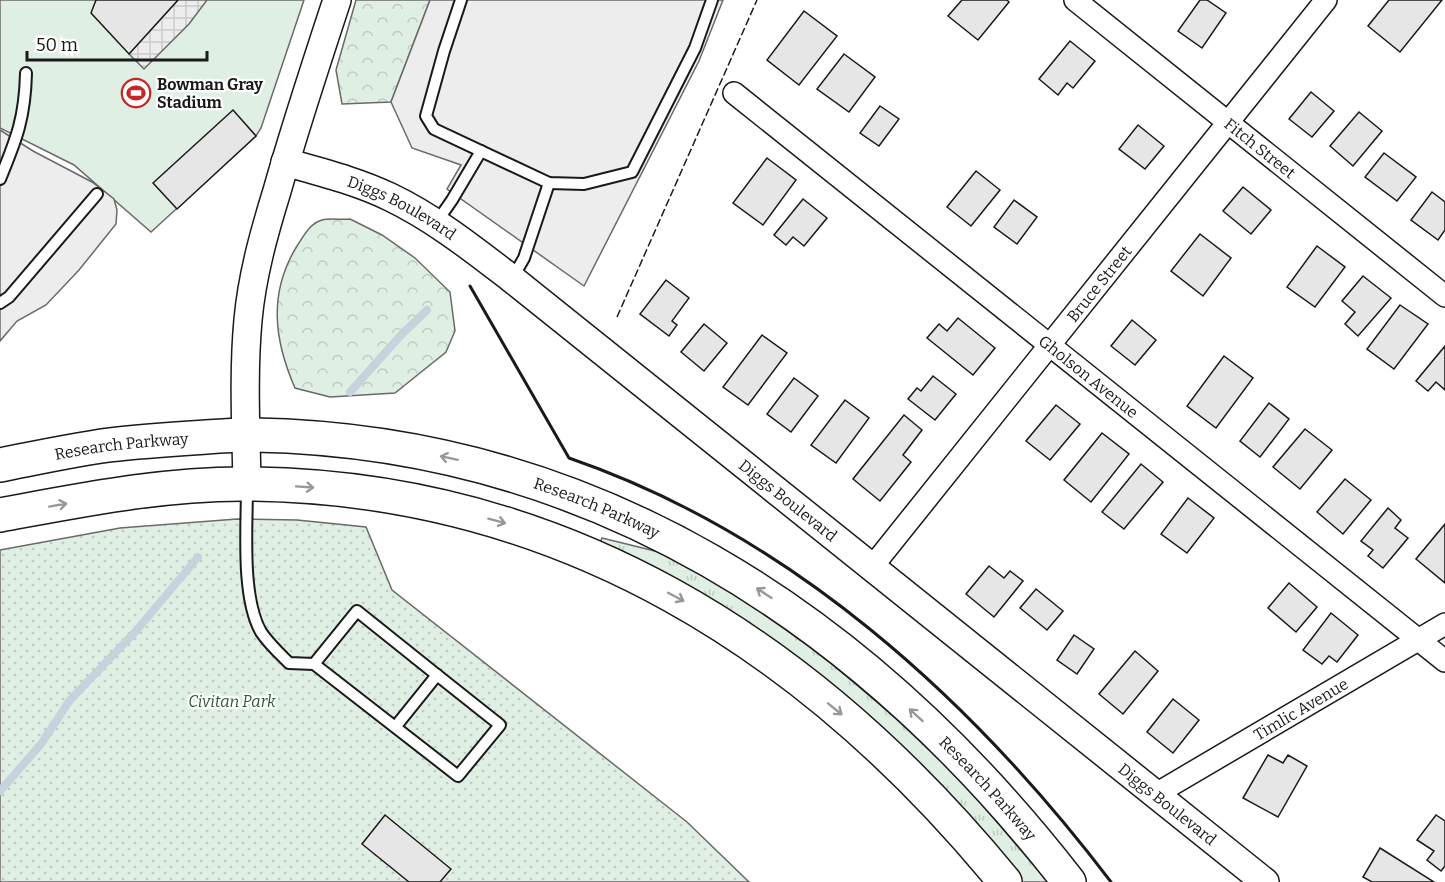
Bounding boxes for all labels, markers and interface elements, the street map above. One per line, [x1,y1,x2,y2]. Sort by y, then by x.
scale bar [27,24,207,62]
text: 50 m [36,34,78,56]
place label: Bowman Gray Stadium [157,75,263,112]
sports icon: Bowman Gray Stadium [120,77,152,109]
street label: Fitch Street [1220,114,1299,183]
street label: Diggs Boulevard [345,172,460,244]
street label: Bruce Street [1063,242,1136,326]
street label: Gholson Avenue [1035,331,1142,422]
street label: Research Parkway [53,429,189,464]
one-way arrow [440,452,459,464]
street label: Diggs Boulevard [735,456,841,546]
street label: Research Parkway [531,474,663,543]
one-way arrow [295,482,315,493]
one-way arrow [47,499,67,510]
one-way arrow [487,516,506,528]
one-way arrow [756,587,773,599]
one-way arrow [667,591,684,603]
street label: Timlic Avenue [1250,674,1352,744]
park label: Civitan Park [188,692,276,711]
one-way arrow [827,702,843,715]
one-way arrow [909,708,924,722]
street label: Research Parkway [935,732,1041,845]
street label: Diggs Boulevard [1114,759,1221,850]

